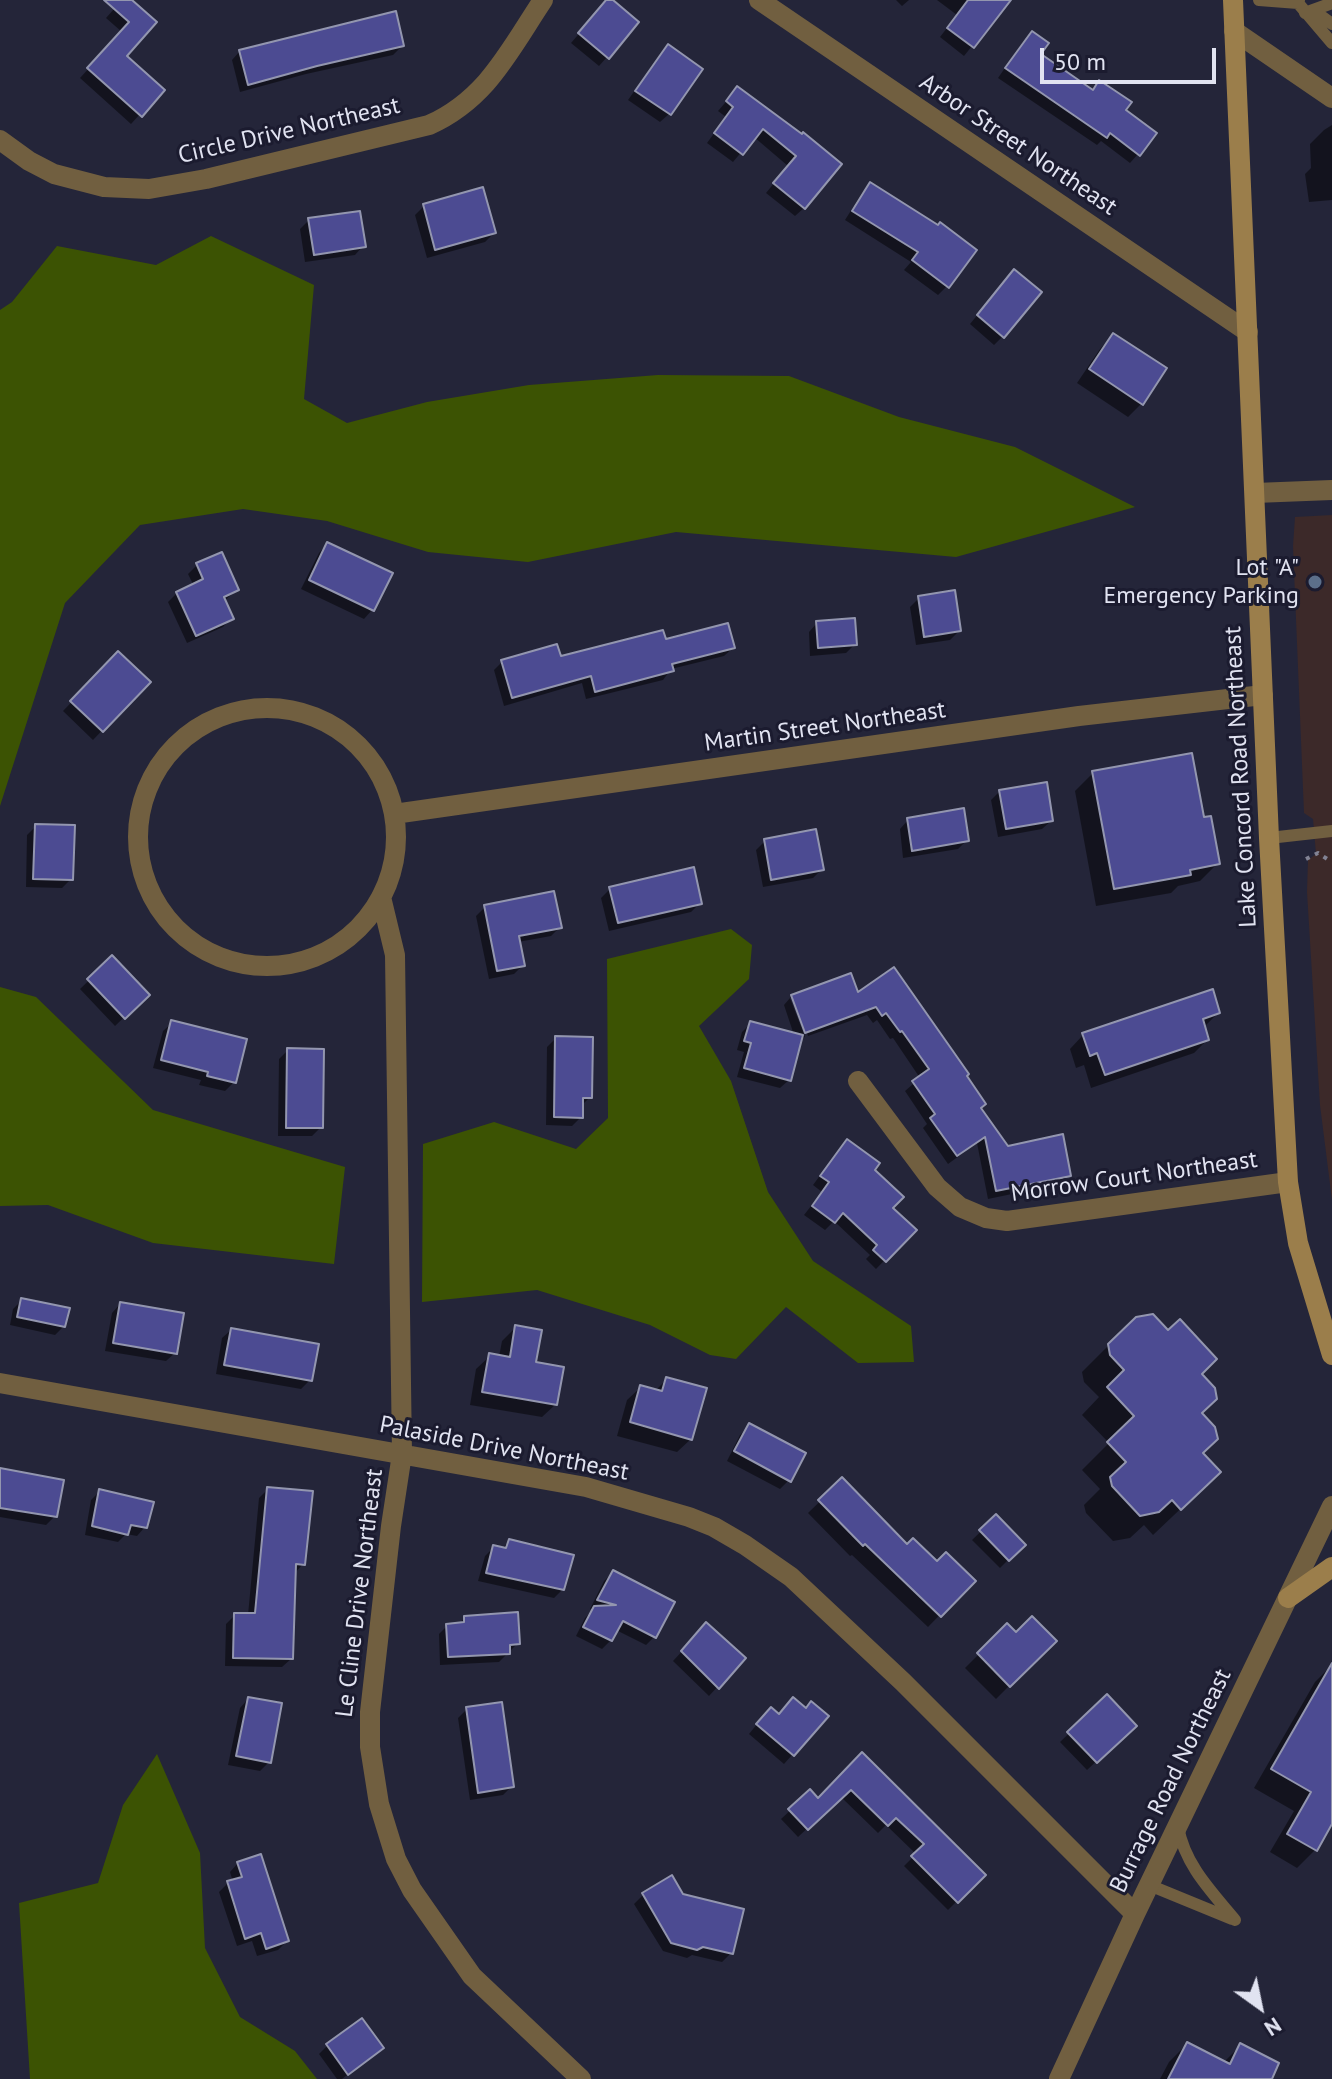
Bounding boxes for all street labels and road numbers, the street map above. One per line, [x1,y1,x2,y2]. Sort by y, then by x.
street label: Arbor Street Northeast [914,68,1122,222]
street label: Circle Drive Northeast [175,92,403,170]
street label: Lake Concord Road Northeast [1219,626,1263,928]
street label: Martin Street Northeast [703,696,947,758]
street label: Morrow Court Northeast [1009,1145,1259,1209]
street label: Palaside Drive Northeast [377,1411,631,1487]
street label: Le Cline Drive Northeast [330,1467,390,1719]
street label: Burrage Road Northeast [1104,1664,1238,1898]

